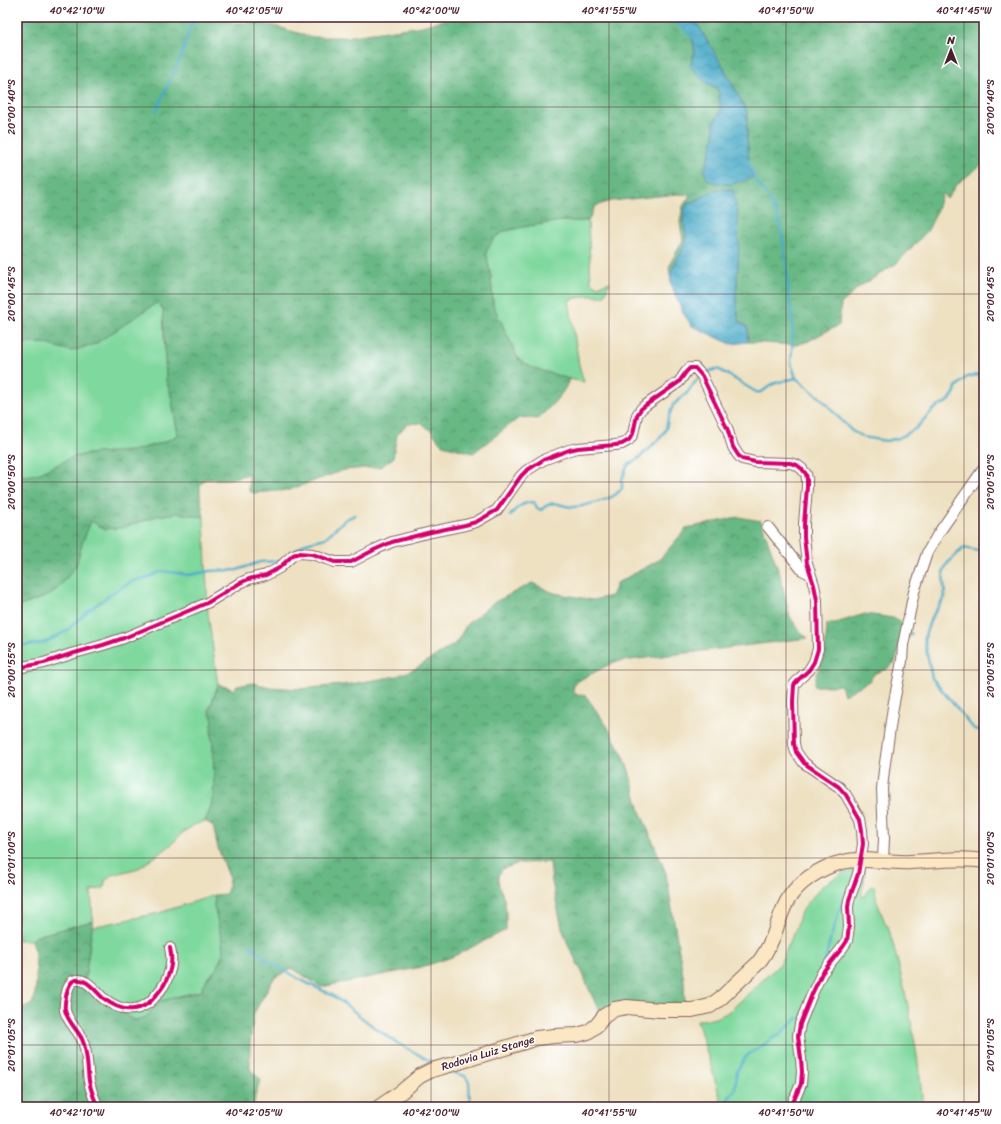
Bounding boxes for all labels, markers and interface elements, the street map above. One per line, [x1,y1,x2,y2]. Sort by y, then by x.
text: 40°42'10"W [49,2,105,20]
text: 40°42'05"W [226,2,283,20]
text: 40°42'00"W [402,2,460,20]
text: 40°41'55"W [581,2,637,20]
text: 40°41'50"W [758,2,814,20]
text: 40°41'45"W [936,2,992,20]
north arrow [931,30,971,70]
text: N [946,31,955,50]
text: 20°00'40"S [3,78,21,135]
text: 20°00'40"S [982,78,1000,135]
text: 20°00'45"S [3,266,21,322]
text: 20°00'45"S [982,266,1000,322]
text: 20°00'50"S [3,453,21,510]
text: 20°00'50"S [982,453,1000,510]
text: 20°00'55"S [3,642,21,698]
text: 20°00'55"S [982,642,1000,698]
text: 20°01'00"S [3,830,21,885]
text: 20°01'00"S [982,830,1000,885]
text: 20°01'05"S [3,1018,21,1072]
text: 20°01'05"S [982,1018,1000,1072]
street label: Rodovia Luiz Stange [439,1030,537,1076]
text: 40°42'10"W [49,1104,105,1122]
text: 40°42'05"W [226,1104,283,1122]
text: 40°42'00"W [402,1104,460,1122]
text: 40°41'55"W [581,1104,637,1122]
text: 40°41'50"W [758,1104,814,1122]
text: 40°41'45"W [936,1104,992,1122]

